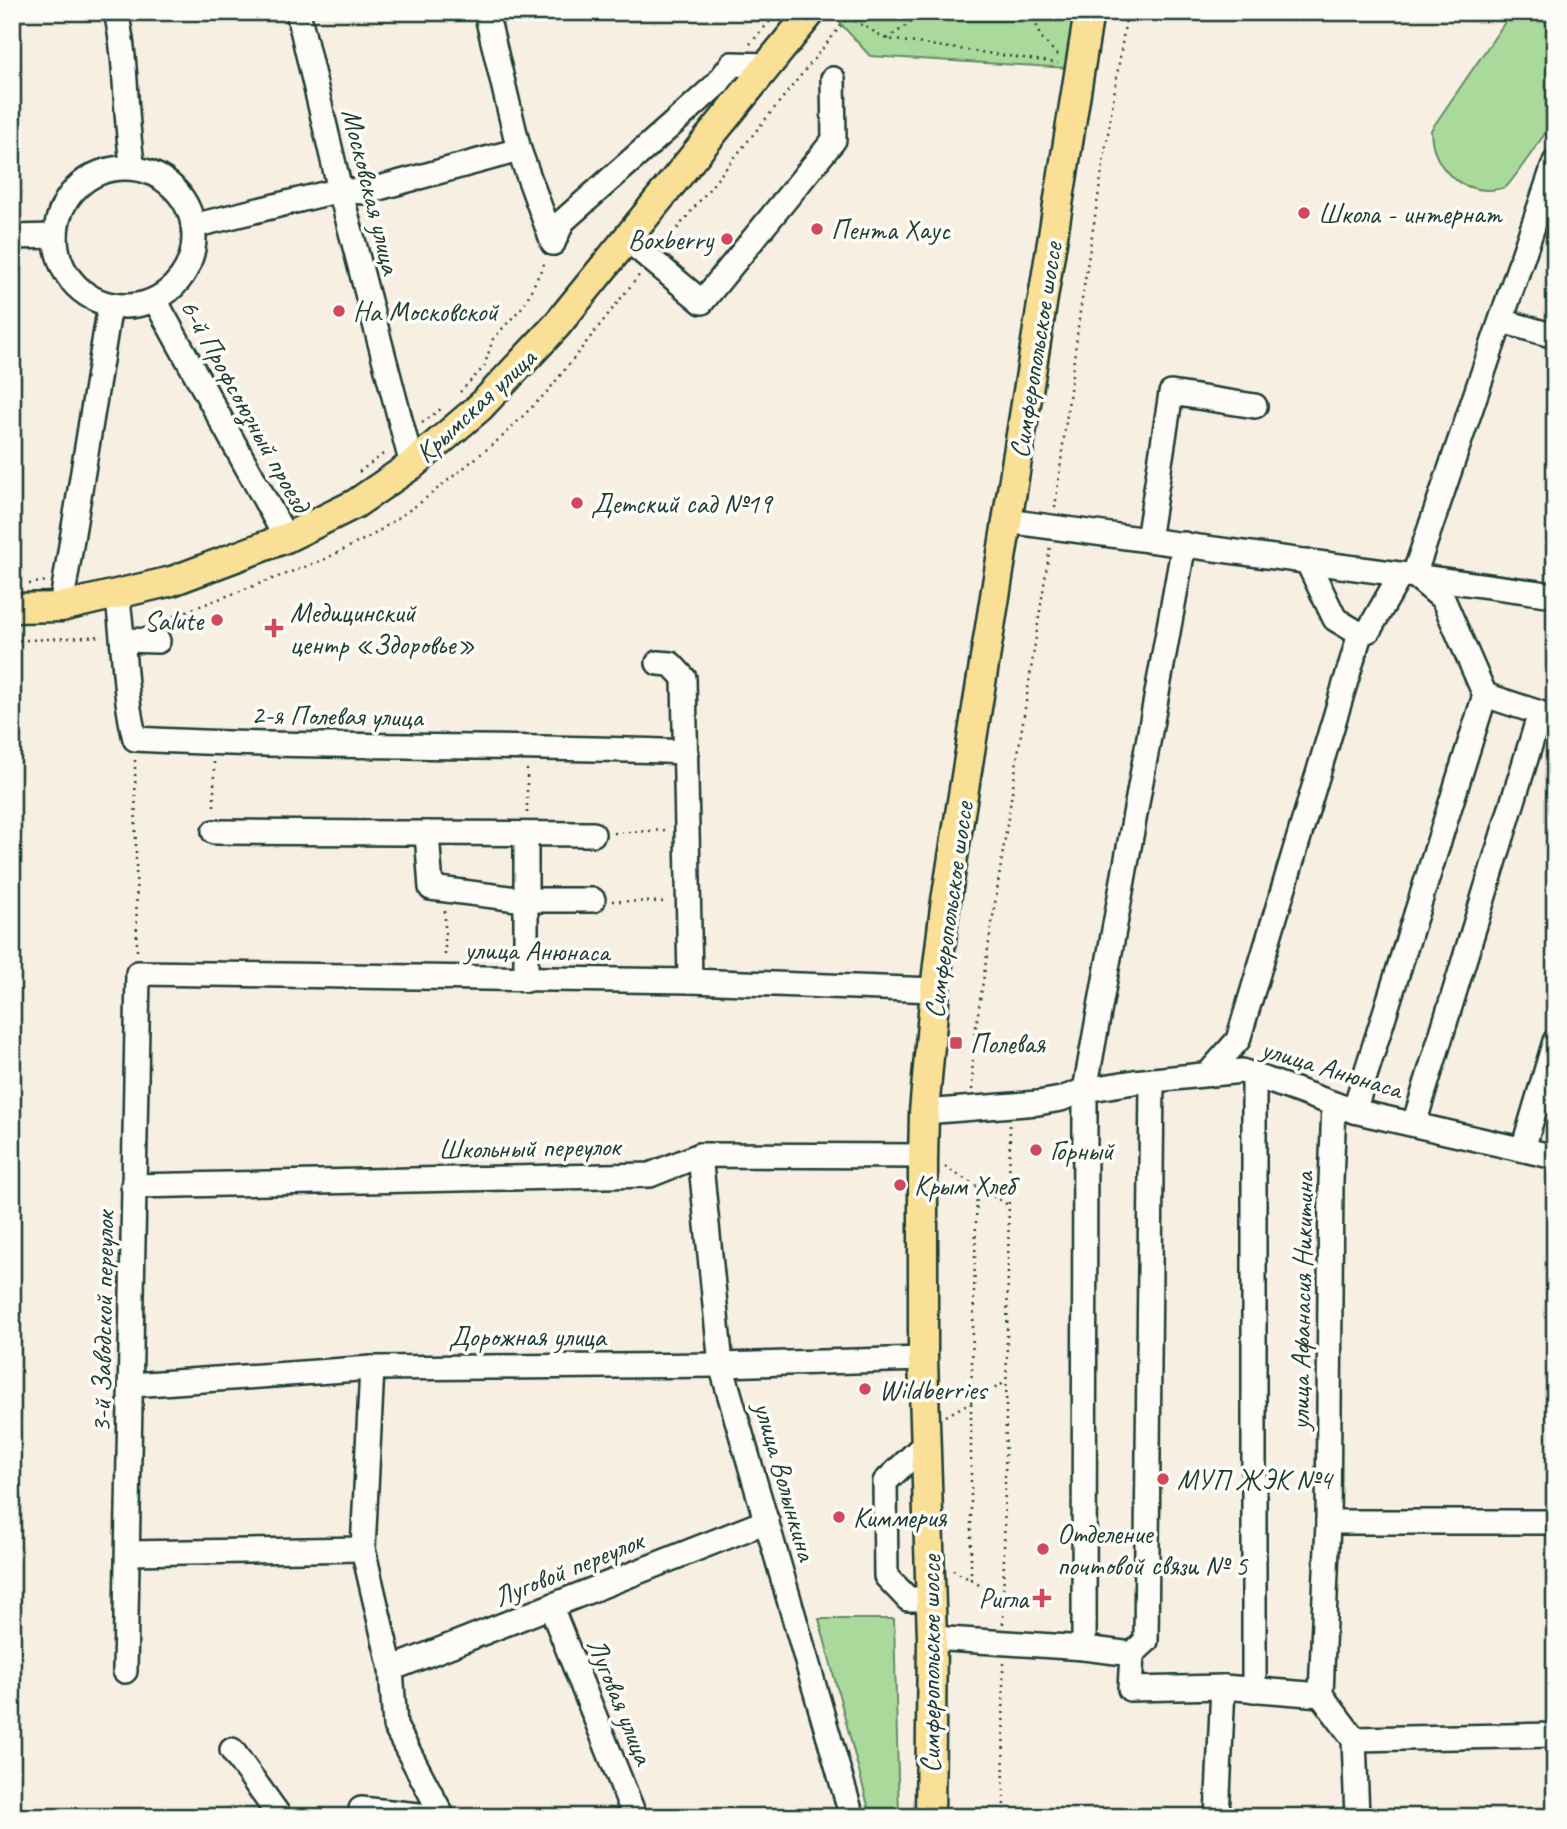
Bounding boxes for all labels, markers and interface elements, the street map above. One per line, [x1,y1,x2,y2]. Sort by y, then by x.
street label: Московская улица [334,105,409,279]
place label: Школа - интернат [1318,196,1503,231]
marker: Школа - интернат [1296,205,1312,221]
place label: Пента Хаус [831,212,951,247]
marker: Пента Хаус [809,221,825,237]
place label: Boxberry [628,222,715,257]
marker: Boxberry [719,231,735,247]
street label: Симферопольское шоссе [1001,238,1070,460]
street label: 6-й Профсоюзный проезд [172,293,320,521]
place label: На Московской [353,294,499,329]
marker: На Московской [331,303,347,319]
street label: Крымская улица [408,339,544,470]
place label: Детский сад №19 [591,486,774,521]
marker: Детский сад №19 [569,495,585,511]
place label: Медицинский центр «Здоровье» [290,595,475,662]
place label: Salute [144,603,205,638]
marker: Salute [209,612,225,628]
marker: Медицинский центр «Здоровье» [264,618,284,638]
street label: 2-я Полевая улица [251,697,425,735]
street label: Симферопольское шоссе [916,798,981,1020]
street label: улица Анюнаса [462,932,612,969]
place label: Полевая [970,1026,1046,1061]
street label: улица Анюнаса [1255,1030,1409,1107]
marker: Полевая [948,1035,964,1051]
street label: Школьный переулок [438,1128,623,1167]
place label: Горный [1050,1133,1115,1168]
marker: Горный [1028,1142,1044,1158]
place label: Крым Хлеб [914,1168,1020,1203]
street label: улица Афанасия Никитина [1282,1170,1321,1432]
marker: Крым Хлеб [892,1177,908,1193]
street label: 3-й Заводской переулок [83,1208,122,1433]
street label: Дорожная улица [448,1319,607,1354]
place label: Wildberries [879,1372,989,1407]
marker: Wildberries [857,1381,873,1397]
street label: улица Волынкина [746,1396,825,1566]
place label: МУП ЖЭК №4 [1177,1462,1334,1497]
marker: МУП ЖЭК №4 [1155,1471,1171,1487]
place label: Киммерия [853,1500,947,1535]
marker: Киммерия [831,1509,847,1525]
place label: Отделение почтовой связи № 5 [1057,1516,1249,1583]
street label: Луговой переулок [488,1522,651,1614]
marker: Отделение почтовой связи № 5 [1035,1541,1051,1557]
street label: Симферопольское шоссе [913,1553,948,1773]
place label: Ригла [978,1581,1030,1616]
marker: Ригла [1034,1590,1050,1606]
street label: Луговая улица [579,1633,662,1771]

